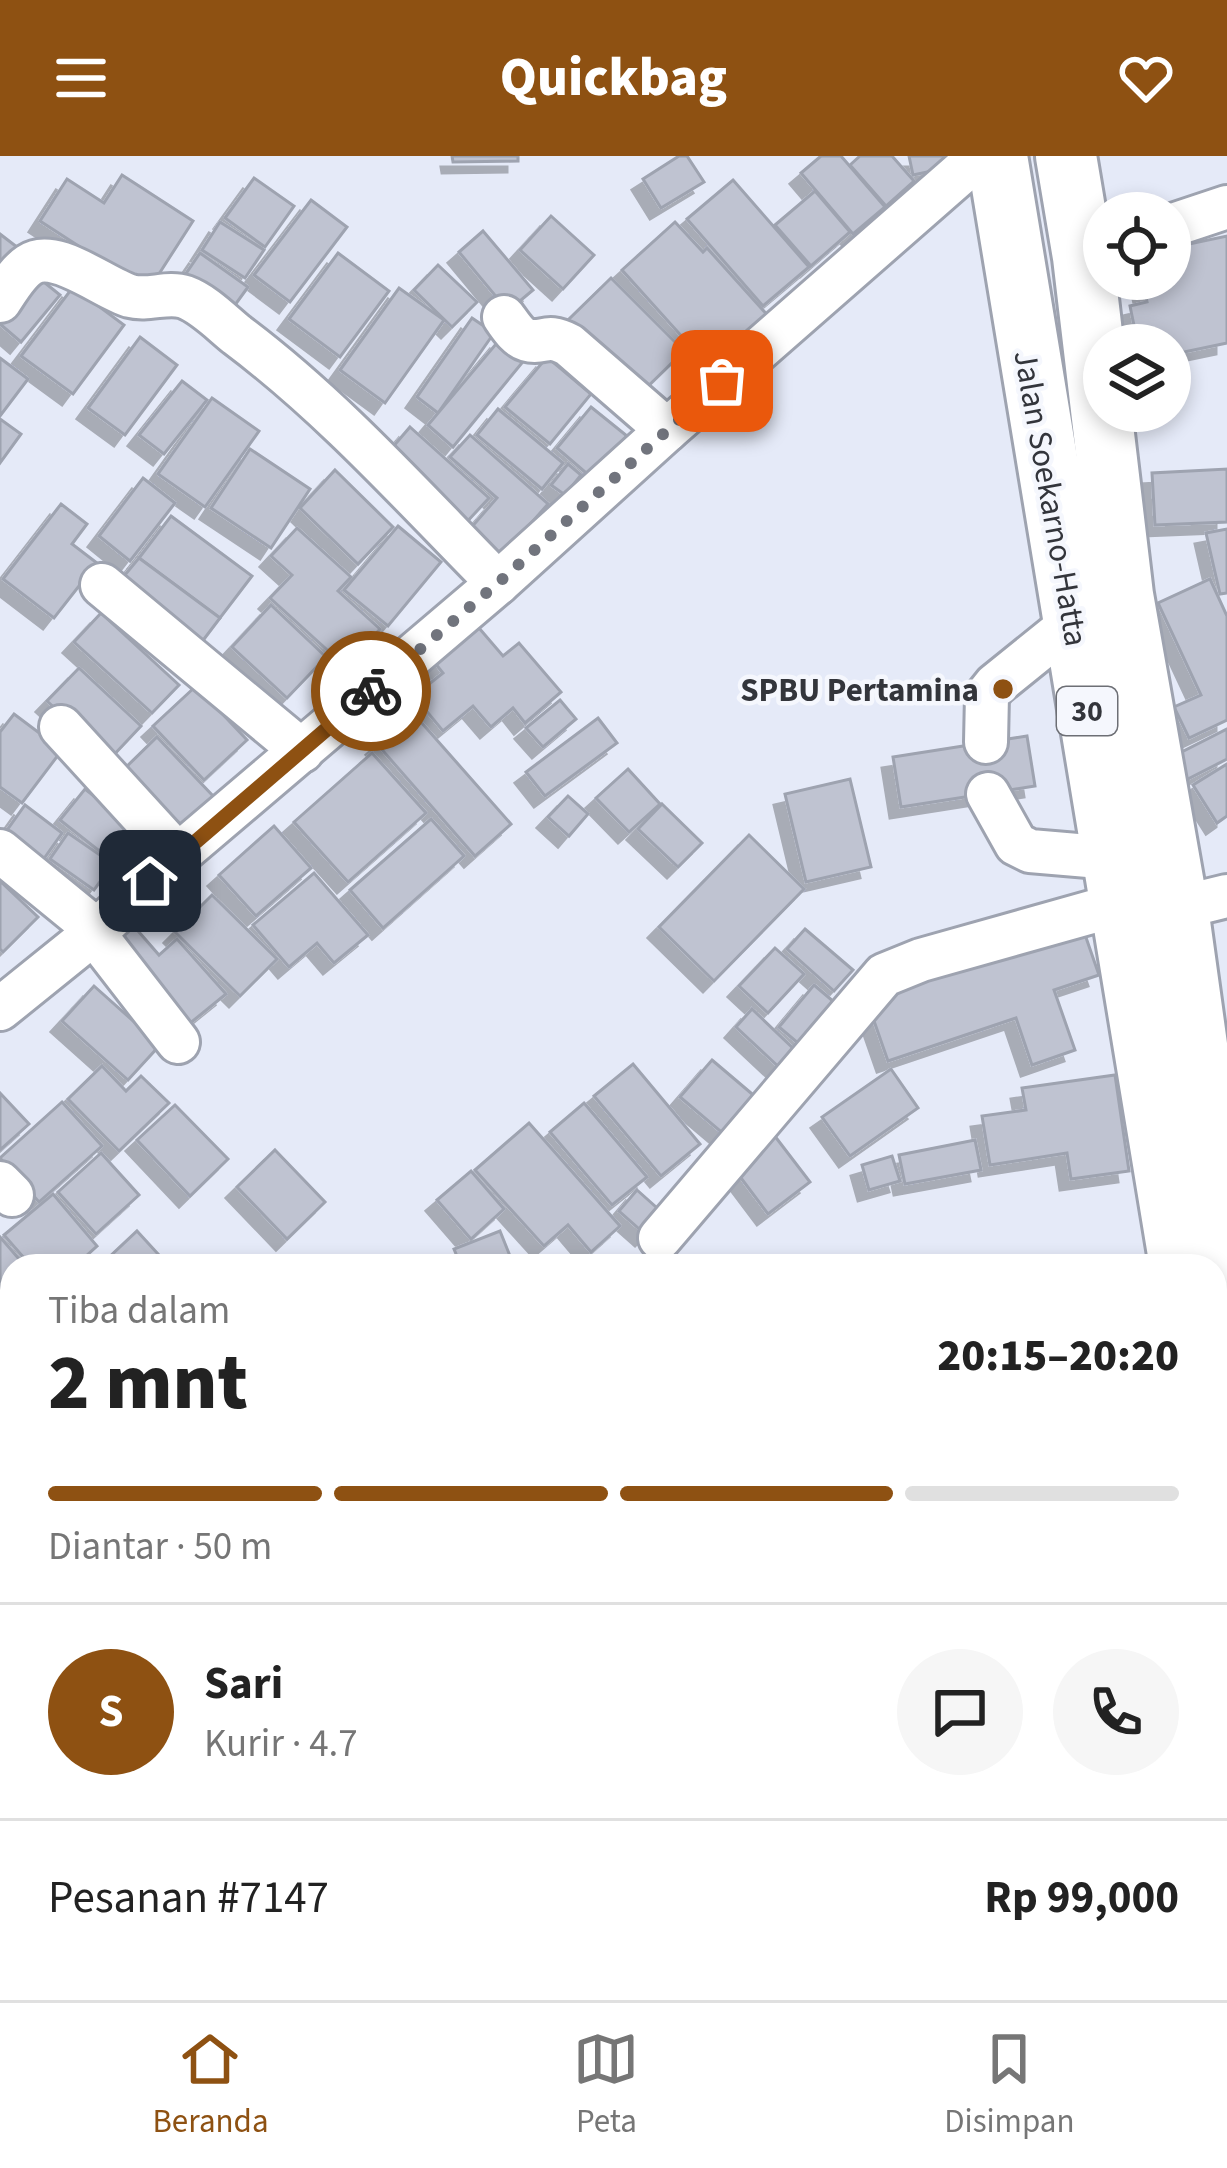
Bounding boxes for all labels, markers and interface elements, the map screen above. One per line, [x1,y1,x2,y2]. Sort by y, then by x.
text: Quickbag [500,40,727,117]
icon: menu [48,45,114,111]
icon: heart [1113,45,1179,111]
map controls [1083,192,1191,432]
button: locate [1083,192,1191,300]
button: layers [1083,324,1191,432]
pin [671,330,773,432]
street label: Jalan Soekarno-Hatta [1001,347,1100,650]
icon: bag [689,348,755,414]
courier [311,631,431,751]
icon: bike [338,658,404,724]
place label: SPBU Pertamina [740,667,979,714]
marker: SPBU Pertamina [990,676,1016,702]
road number: 30 [1057,687,1117,735]
pin [99,830,201,932]
icon: home [117,848,183,914]
text: Tiba dalam [48,1283,230,1339]
text: 20:15–20:20 [937,1324,1179,1388]
text: 2 mnt [48,1328,248,1439]
text: Diantar · 50 m [48,1519,272,1575]
button: chat [897,1649,1023,1775]
button: phone [1053,1649,1179,1775]
text: Sari [204,1652,283,1716]
text: S [98,1680,124,1744]
text: Kurir · 4.7 [204,1716,358,1772]
text: Pesanan #7147 [48,1866,329,1930]
text: Rp 99,000 [984,1866,1179,1930]
tab: Beranda [152,2026,269,2145]
tab: Peta [573,2026,639,2145]
tab: Disimpan [944,2026,1075,2145]

